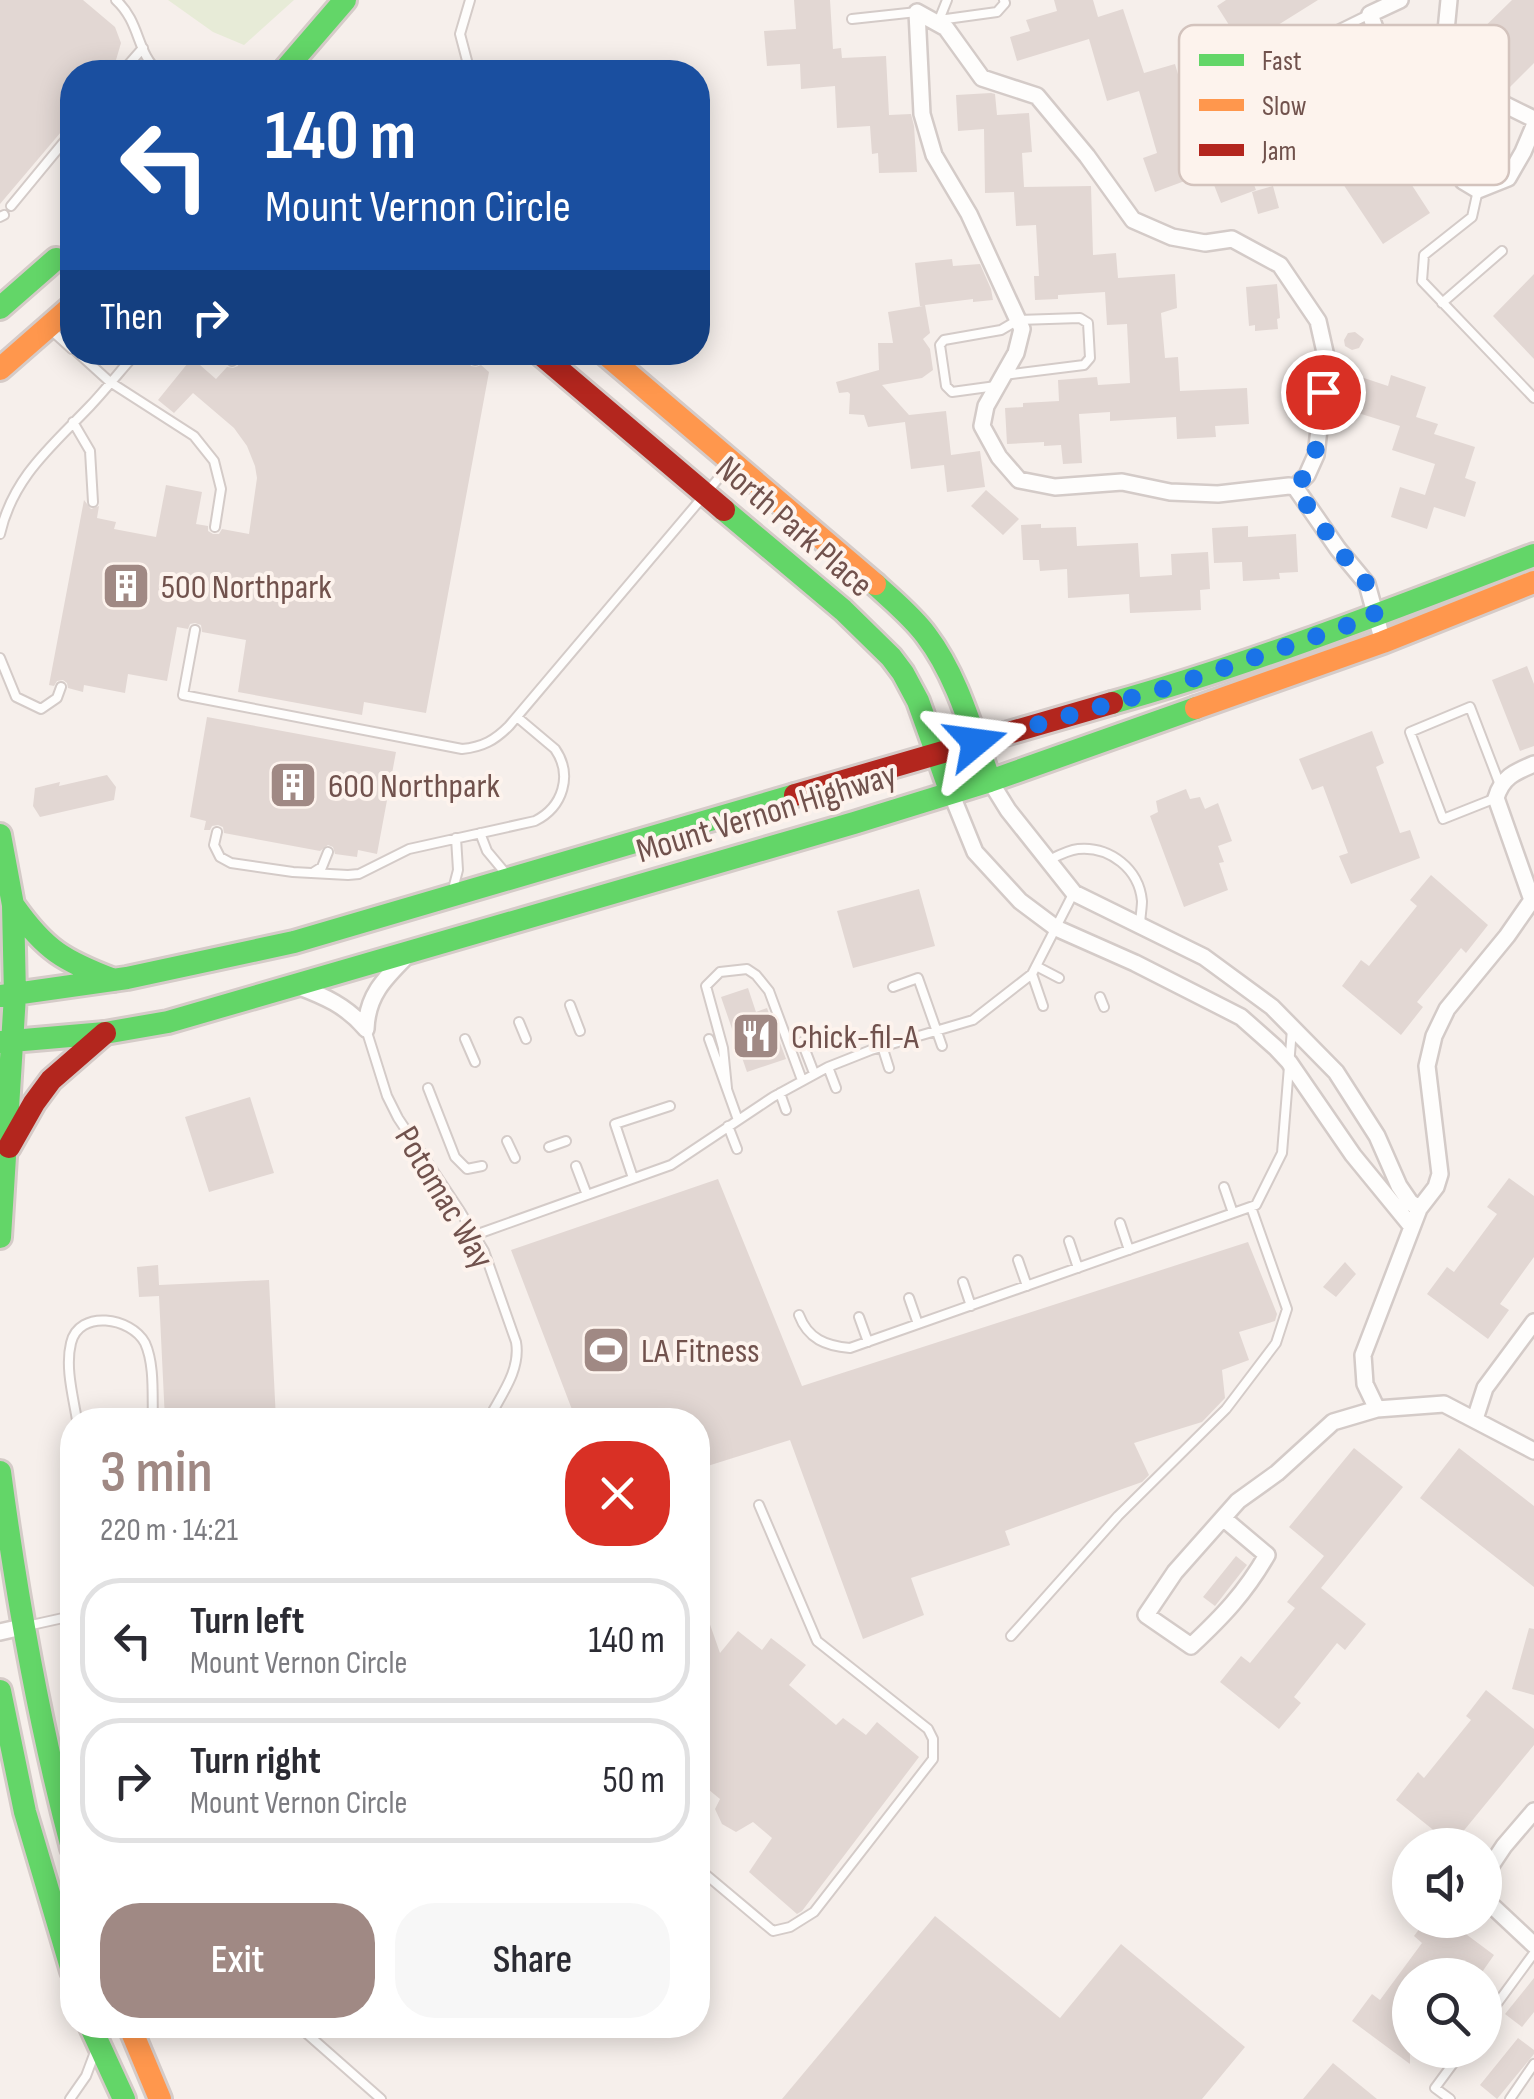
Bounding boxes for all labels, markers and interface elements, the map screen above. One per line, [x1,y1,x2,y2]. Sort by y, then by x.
legend [1179,25,1509,185]
text: Fast [1262,45,1301,78]
text: Slow [1262,90,1307,123]
text: 140 m [265,95,416,179]
icon: left [100,100,230,230]
text: Jam [1261,135,1297,168]
text: Mount Vernon Circle [265,180,571,235]
icon: right [183,290,238,345]
text: Then [100,295,163,340]
pin [1281,350,1366,435]
icon: arrive [1296,365,1351,420]
street label: North Park Place [707,447,881,607]
building icon: 500 Northpark [100,560,152,612]
place label: 500 Northpark [161,566,332,609]
position arrow [924,690,1028,794]
street label: Mount Vernon Highway [631,753,902,873]
building icon: 600 Northpark [267,759,319,811]
place label: 600 Northpark [328,765,501,808]
restaurant icon: Chick-fil-A [730,1010,782,1062]
place label: Chick-fil-A [791,1016,920,1059]
street label: Potomac Way [385,1119,503,1277]
sports icon: LA Fitness [580,1324,632,1376]
place label: LA Fitness [641,1330,760,1373]
text: 3 min [100,1437,213,1509]
button: close [565,1441,670,1546]
text: 220 m · 14:21 [100,1511,238,1550]
text: Turn left [190,1599,304,1644]
icon: left [105,1613,160,1668]
text: 140 m [588,1618,665,1663]
text: Mount Vernon Circle [190,1644,407,1683]
text: Turn right [190,1739,321,1784]
icon: right [105,1753,160,1808]
text: 50 m [602,1758,665,1803]
text: Mount Vernon Circle [190,1784,407,1823]
map controls [1392,1828,1502,2068]
button: sound [1392,1828,1502,1938]
button: Exit [100,1903,375,2018]
button: Share [395,1903,670,2018]
button: search [1392,1958,1502,2068]

